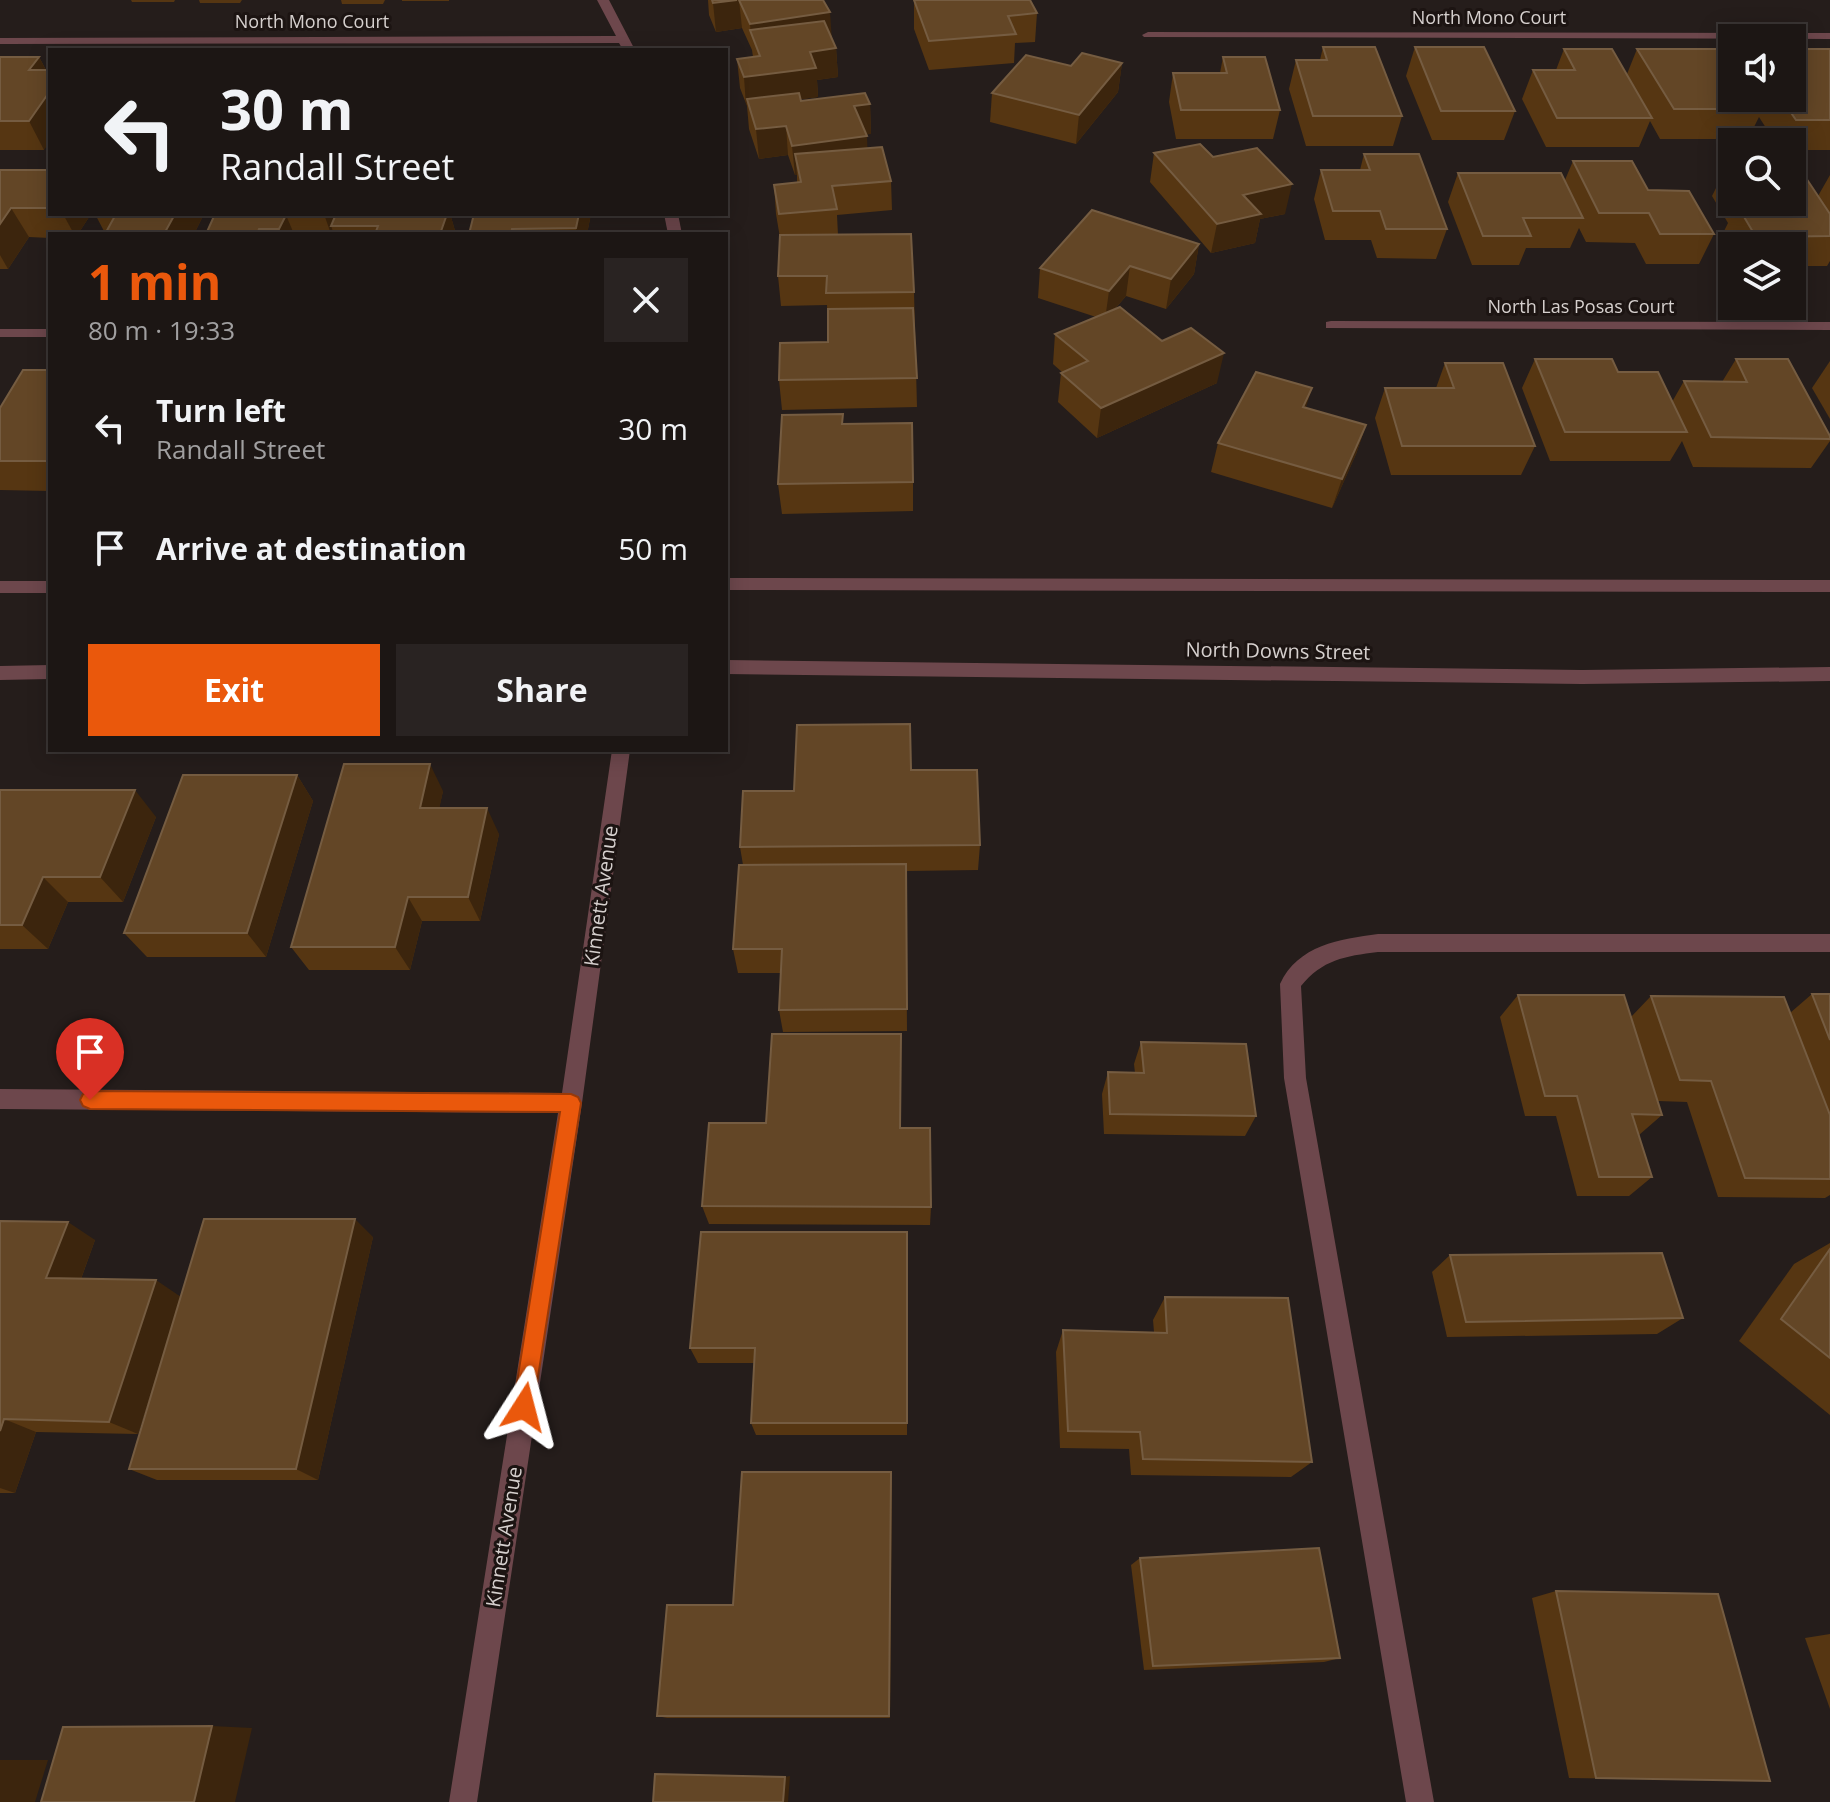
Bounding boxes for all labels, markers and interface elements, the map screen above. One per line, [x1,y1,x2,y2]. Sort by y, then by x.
street label: North Mono Court [1412,5,1566,29]
street label: North Mono Court [235,9,389,33]
map controls [1718,24,1806,320]
button: sound [1718,24,1806,112]
text: 30 m [220,70,354,146]
icon: left [88,80,192,184]
button: search [1718,128,1806,216]
text: Randall Street [220,142,454,191]
button: layers [1718,232,1806,320]
text: 1 min [88,249,221,314]
button: close [604,258,688,342]
street label: North Las Posas Court [1488,294,1675,318]
text: 80 m · 19:33 [88,312,235,348]
text: Turn left [156,390,286,431]
icon: left [88,406,132,450]
text: 30 m [618,408,688,449]
text: Randall Street [156,431,325,467]
icon: arrive [88,526,132,570]
text: Arrive at destination [156,528,467,569]
text: 50 m [618,528,688,569]
street label: North Downs Street [1185,635,1371,666]
button: Exit [88,644,380,736]
button: Share [396,644,688,736]
street label: Kinnett Avenue [577,824,624,968]
pin [56,1018,124,1100]
icon: arrive [68,1030,112,1074]
position arrow [482,1365,566,1449]
street label: Kinnett Avenue [479,1465,528,1609]

